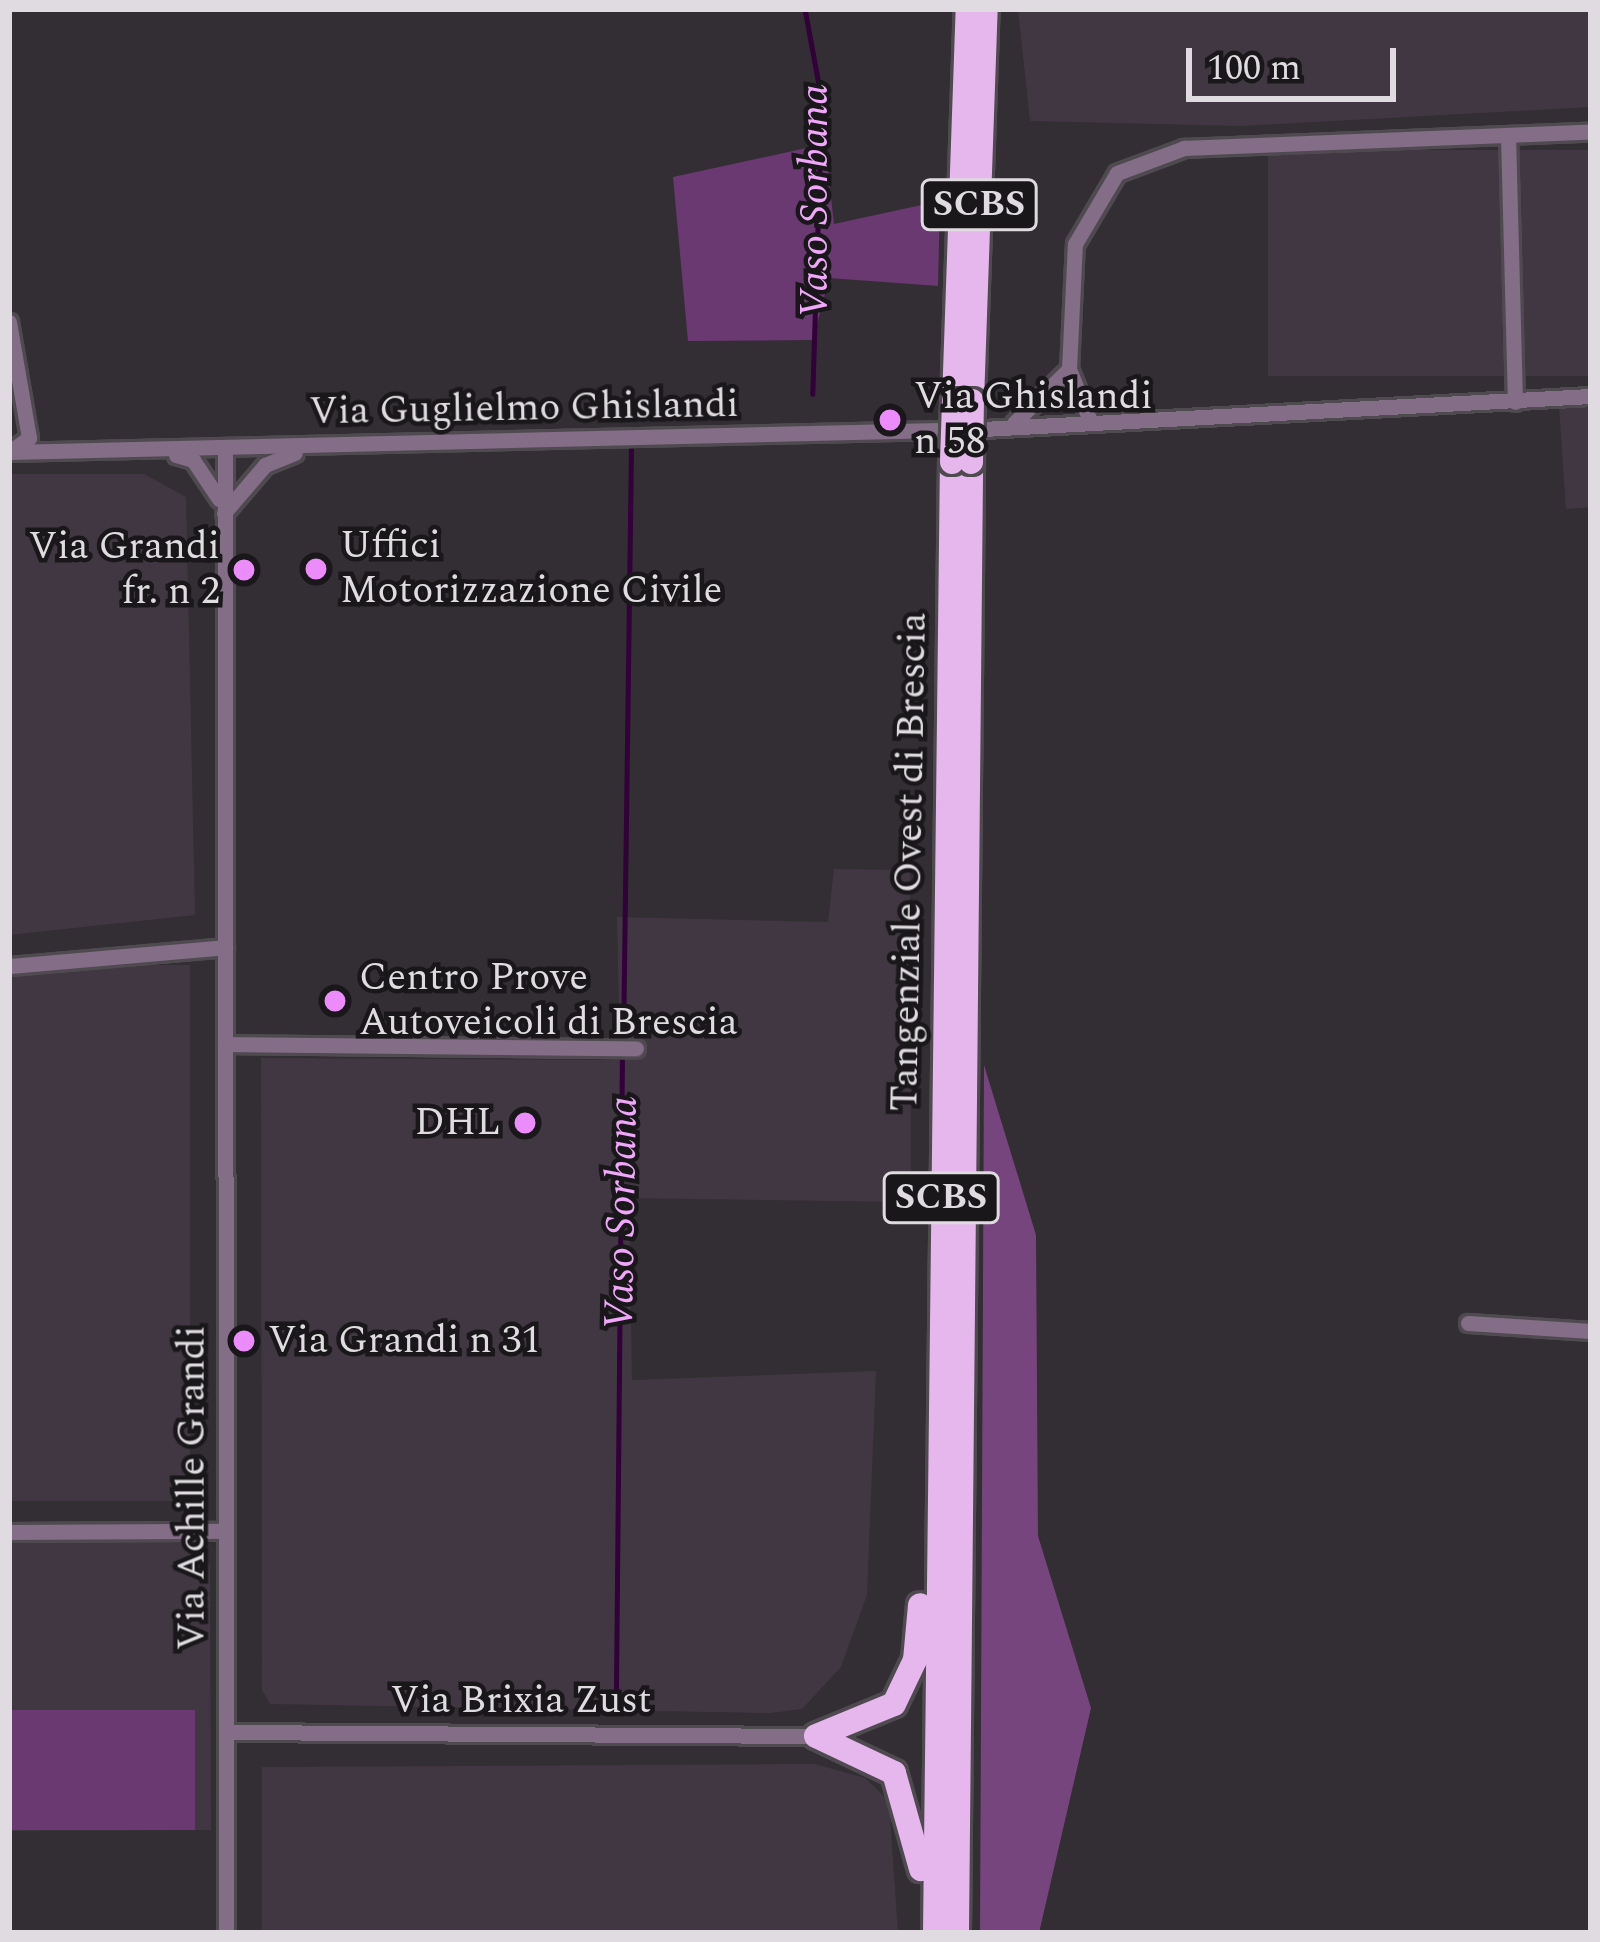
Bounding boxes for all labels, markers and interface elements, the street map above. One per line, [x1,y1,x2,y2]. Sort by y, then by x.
scale bar [1192,24,1402,98]
text: 100 m [1207,41,1301,96]
water label: Vaso Sorbana [790,84,840,318]
road number: SCBS [919,175,1039,235]
place label: Via Ghislandi n 58 [914,375,1153,466]
street label: Via Guglielmo Ghislandi [309,382,739,436]
marker: Via Ghislandi n 58 [877,407,903,433]
place label: Uffici Motorizzazione Civile [340,524,722,615]
place label: Via Grandi fr. n 2 [29,525,220,616]
marker: Uffici Motorizzazione Civile [303,556,329,582]
marker: Via Grandi fr. n 2 [231,557,257,583]
street label: Tangenziale Ovest di Brescia [882,612,938,1112]
place label: Centro Prove Autoveicoli di Brescia [359,956,738,1047]
marker: Centro Prove Autoveicoli di Brescia [322,988,348,1014]
water label: Vaso Sorbana [595,1095,649,1331]
place label: DHL [415,1100,501,1146]
marker: DHL [512,1110,538,1136]
road number: SCBS [881,1168,1001,1228]
place label: Via Grandi n 31 [268,1318,541,1364]
street label: Via Achille Grandi [170,1326,216,1650]
marker: Via Grandi n 31 [231,1328,257,1354]
street label: Via Brixia Zust [391,1678,651,1724]

